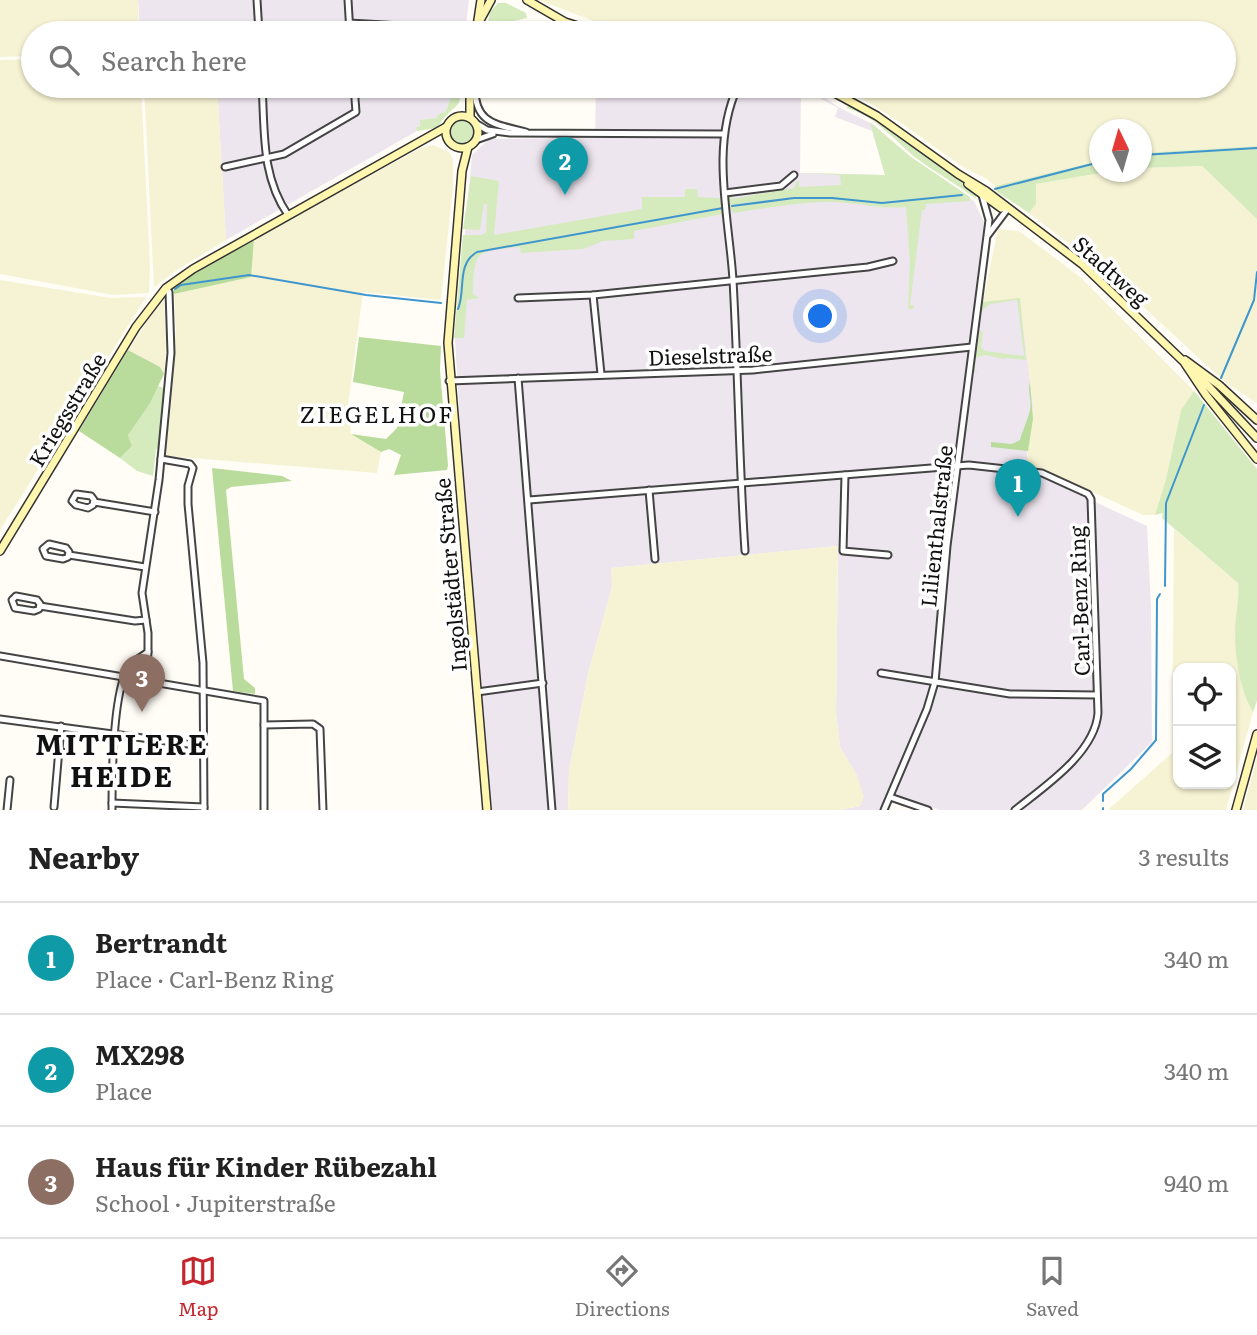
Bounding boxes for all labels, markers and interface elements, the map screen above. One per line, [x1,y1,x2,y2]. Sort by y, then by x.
search box [21,21,1236,98]
text: Search here [101,40,247,79]
icon: search [45,41,83,79]
north arrow [1089,119,1152,182]
pin: 2 [542,137,588,195]
street label: Stadtweg [1067,227,1157,313]
your location [803,299,837,333]
street label: Dieselstraße [647,336,773,372]
street label: Kriegsstraße [20,346,112,472]
district label: ZIEGELHOF [300,396,454,430]
street label: Lilienthalstraße [911,443,959,609]
pin: 1 [995,459,1041,517]
street label: Ingolstädter Straße [425,477,473,673]
street label: Carl-Benz Ring [1060,525,1096,677]
pin: 3 [119,654,165,712]
map controls [1173,663,1236,789]
button: locate [1173,663,1236,726]
district label: MITTLERE HEIDE [35,722,209,796]
button: layers [1173,726,1236,789]
text: Nearby [28,834,139,878]
text: 3 results [1138,839,1229,873]
text: Bertrandt [95,922,227,961]
text: 1 [46,941,56,975]
text: 340 m [1164,941,1229,975]
text: Place · Carl-Benz Ring [95,961,334,995]
text: MX298 [95,1034,185,1073]
text: 2 [45,1053,57,1087]
text: 340 m [1164,1053,1229,1087]
text: Place [95,1073,152,1107]
text: Haus für Kinder Rübezahl [95,1146,437,1185]
text: 3 [45,1165,57,1199]
text: 940 m [1164,1165,1229,1199]
text: School · Jupiterstraße [95,1185,336,1219]
tab: Map [178,1252,219,1322]
tab: Directions [575,1252,670,1322]
tab: Saved [1026,1252,1079,1322]

